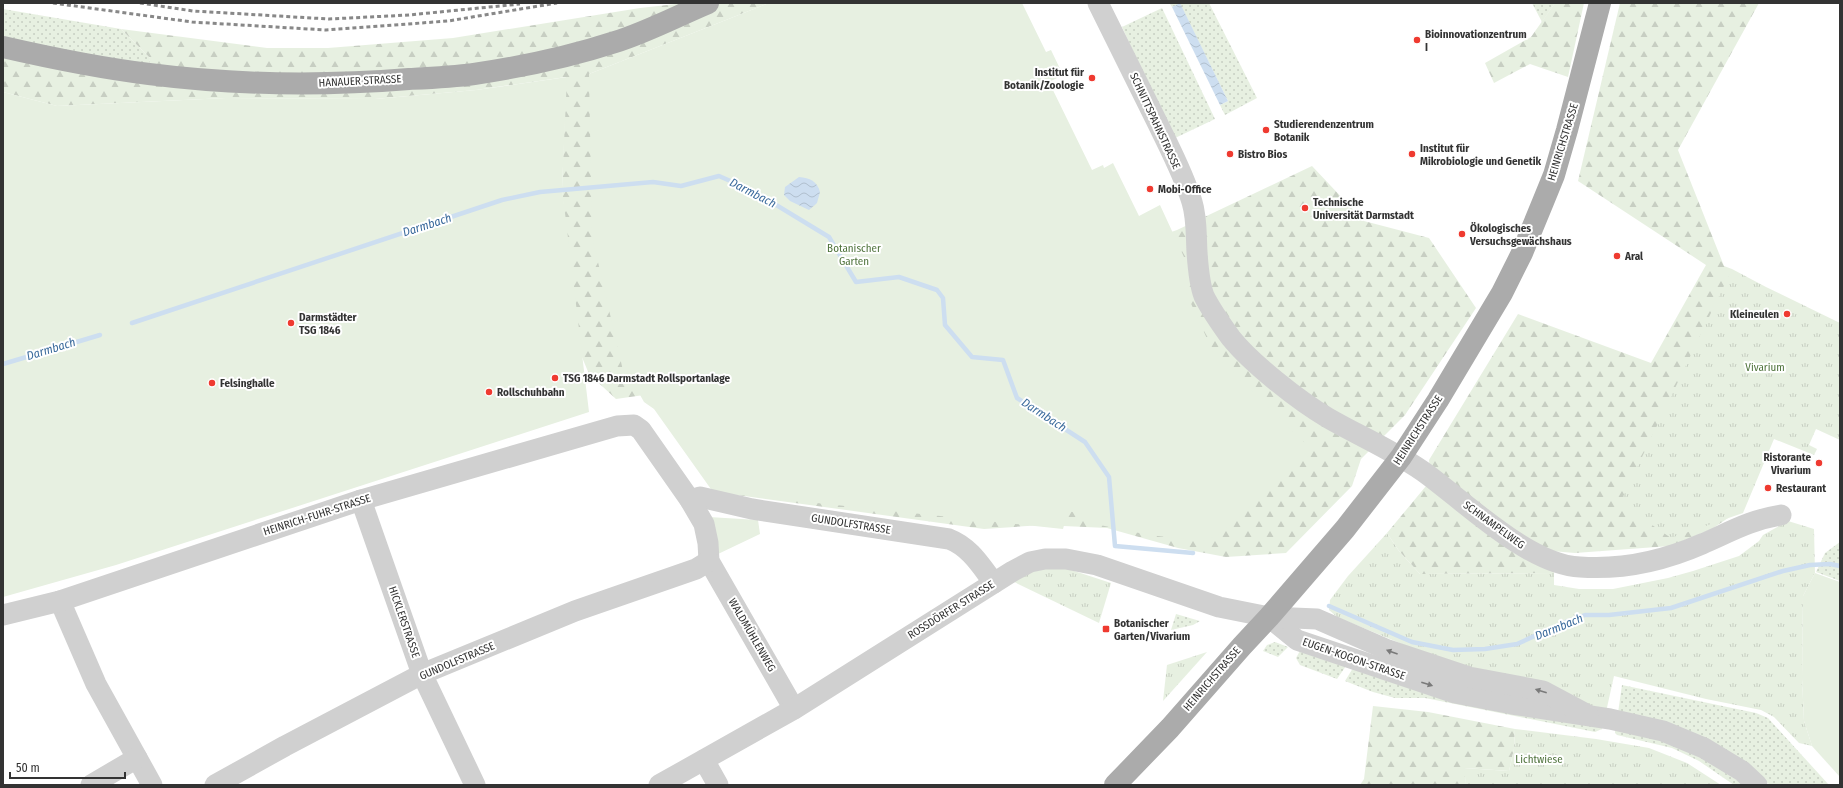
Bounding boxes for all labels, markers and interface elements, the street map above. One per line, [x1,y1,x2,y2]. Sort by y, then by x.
place label: Bioinnovationzentrum I [1425,28,1527,54]
marker: Bioinnovationzentrum I [1412,35,1422,45]
place label: Institut für Botanik/Zoologie [1004,66,1085,92]
street label: SCHNITTSPAHNSTRASSE [1127,71,1183,171]
street label: HANAUER STRASSE [318,72,402,90]
marker: Institut für Botanik/Zoologie [1087,73,1097,83]
street label: HEINRICHSTRASSE [1545,102,1581,182]
place label: Studierendenzentrum Botanik [1274,118,1374,144]
marker: Studierendenzentrum Botanik [1261,125,1271,135]
place label: Institut für Mikrobiologie und Genetik [1420,142,1542,168]
place label: Bistro Bios [1238,148,1287,161]
marker: Bistro Bios [1225,149,1235,159]
marker: Institut für Mikrobiologie und Genetik [1407,149,1417,159]
water label: Darmbach [727,175,779,211]
place label: Mobi-Office [1158,183,1212,196]
marker: Mobi-Office [1145,184,1155,194]
place label: Technische Universität Darmstadt [1313,196,1414,222]
marker: Technische Universität Darmstadt [1300,203,1310,213]
water label: Darmbach [401,211,453,239]
place label: Ökologisches Versuchsgewächshaus [1469,222,1572,248]
marker: Ökologisches Versuchsgewächshaus [1457,229,1467,239]
park label: Botanischer Garten [827,242,881,268]
place label: Aral [1624,250,1644,263]
marker: Aral [1612,251,1622,261]
place label: Kleineulen [1730,308,1779,321]
marker: Kleineulen [1782,309,1792,319]
place label: Darmstädter TSG 1846 [299,311,358,337]
marker: Darmstädter TSG 1846 [286,318,296,328]
water label: Darmbach [25,335,77,363]
park label: Vivarium [1745,361,1785,374]
place label: TSG 1846 Darmstadt Rollsportanlage [563,372,730,385]
marker: TSG 1846 Darmstadt Rollsportanlage [550,373,560,383]
place label: Felsinghalle [220,377,275,390]
marker: Felsinghalle [207,378,217,388]
place label: Rollschuhbahn [497,386,565,399]
marker: Rollschuhbahn [484,387,494,397]
street label: HEINRICHSTRASSE [1391,393,1445,467]
water label: Darmbach [1019,395,1069,435]
place label: Ristorante Vivarium [1763,451,1811,477]
marker: Ristorante Vivarium [1814,458,1824,468]
place label: Restaurant [1776,482,1826,495]
marker: Restaurant [1763,483,1773,493]
street label: HEINRICH-FUHR-STRASSE [262,492,372,538]
street label: SCHNAMPELWEG [1461,498,1527,552]
street label: GUNDOLFSTRASSE [810,511,892,537]
street label: ROSSDÖRFER STRASSE [905,578,997,642]
street label: HICKLERSTRASSE [386,584,422,660]
street label: WALDMÜHLENWEG [726,596,778,674]
water label: Darmbach [1533,611,1585,643]
place label: Botanischer Garten/Vivarium [1114,617,1190,643]
marker: Botanischer Garten/Vivarium [1101,624,1111,634]
street label: EUGEN-KOGON-STRASSE [1301,635,1407,683]
street label: GUNDOLFSTRASSE [418,639,496,683]
street label: HEINRICHSTRASSE [1181,644,1243,714]
one-way arrow [1385,648,1397,654]
one-way arrow [1421,681,1433,687]
one-way arrow [1535,688,1547,694]
park label: Lichtwiese [1515,753,1563,766]
scale bar [10,754,125,780]
text: 50 m [16,761,40,775]

